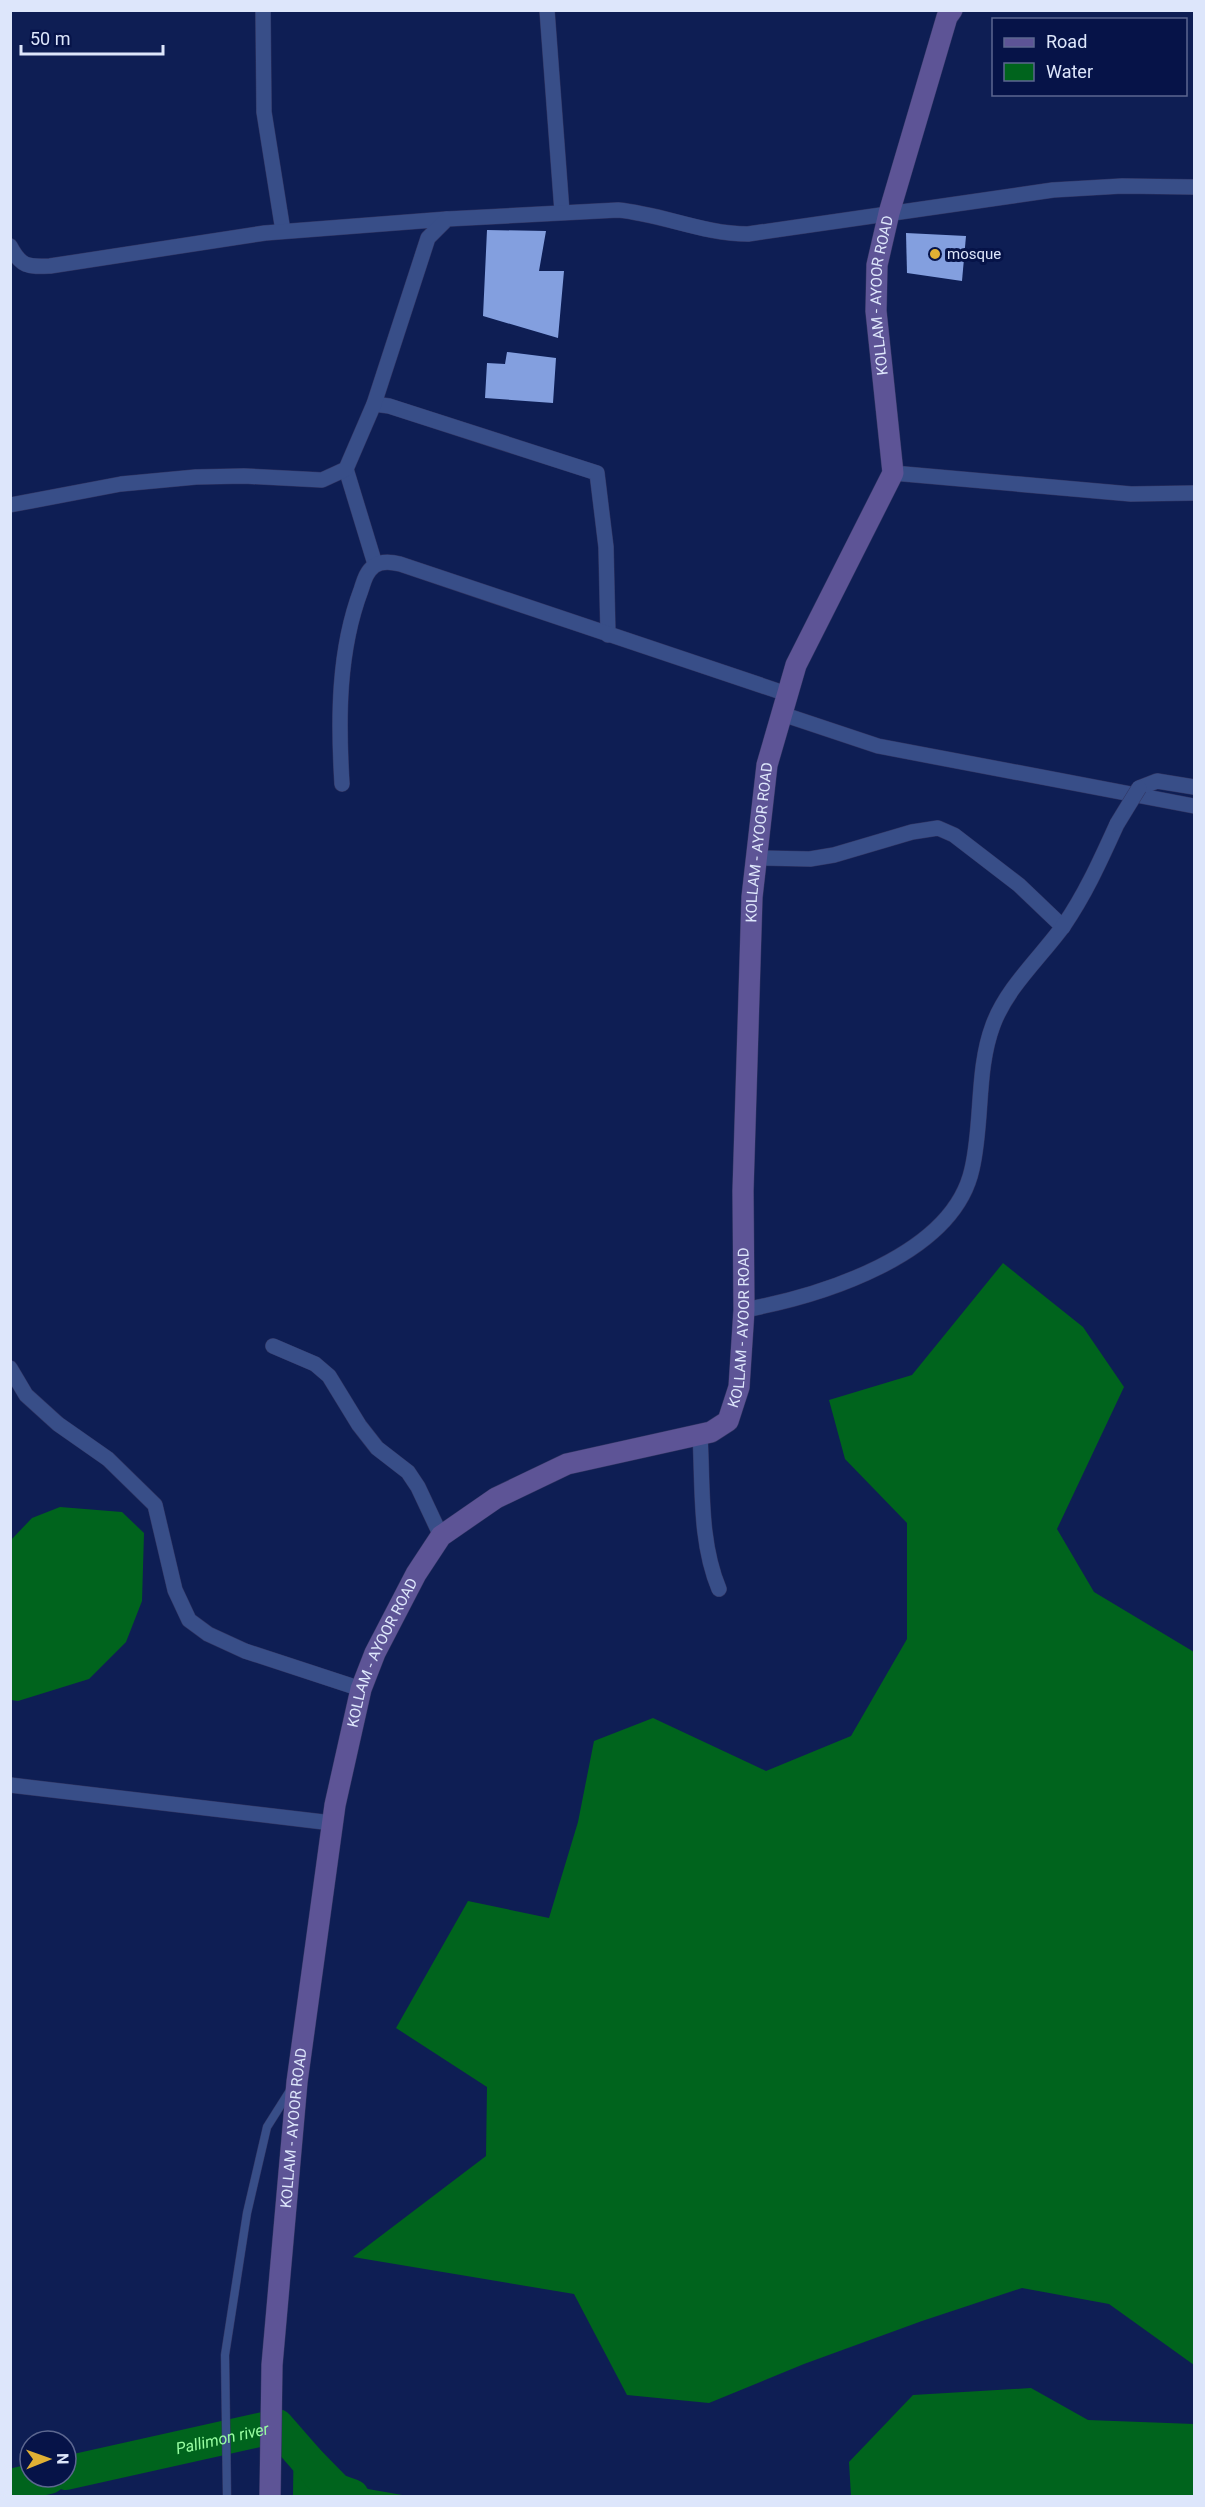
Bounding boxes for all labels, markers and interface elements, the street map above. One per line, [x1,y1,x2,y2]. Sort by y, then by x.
scale bar [21,18,164,56]
legend [992,18,1187,96]
text: 50 m [30,28,70,49]
text: Road [1046,31,1087,52]
text: Water [1046,61,1093,82]
street label: KOLLAM - AYOOR ROAD [867,214,897,376]
place label: mosque [947,245,1001,263]
marker: mosque [928,247,942,261]
street label: KOLLAM - AYOOR ROAD [742,761,776,923]
street label: KOLLAM - AYOOR ROAD [724,1247,753,1410]
street label: KOLLAM - AYOOR ROAD [344,1575,421,1729]
street label: KOLLAM - AYOOR ROAD [277,2047,311,2209]
water label: Pallimon river [174,2419,271,2458]
north arrow [18,2429,78,2489]
text: N [53,2453,72,2465]

